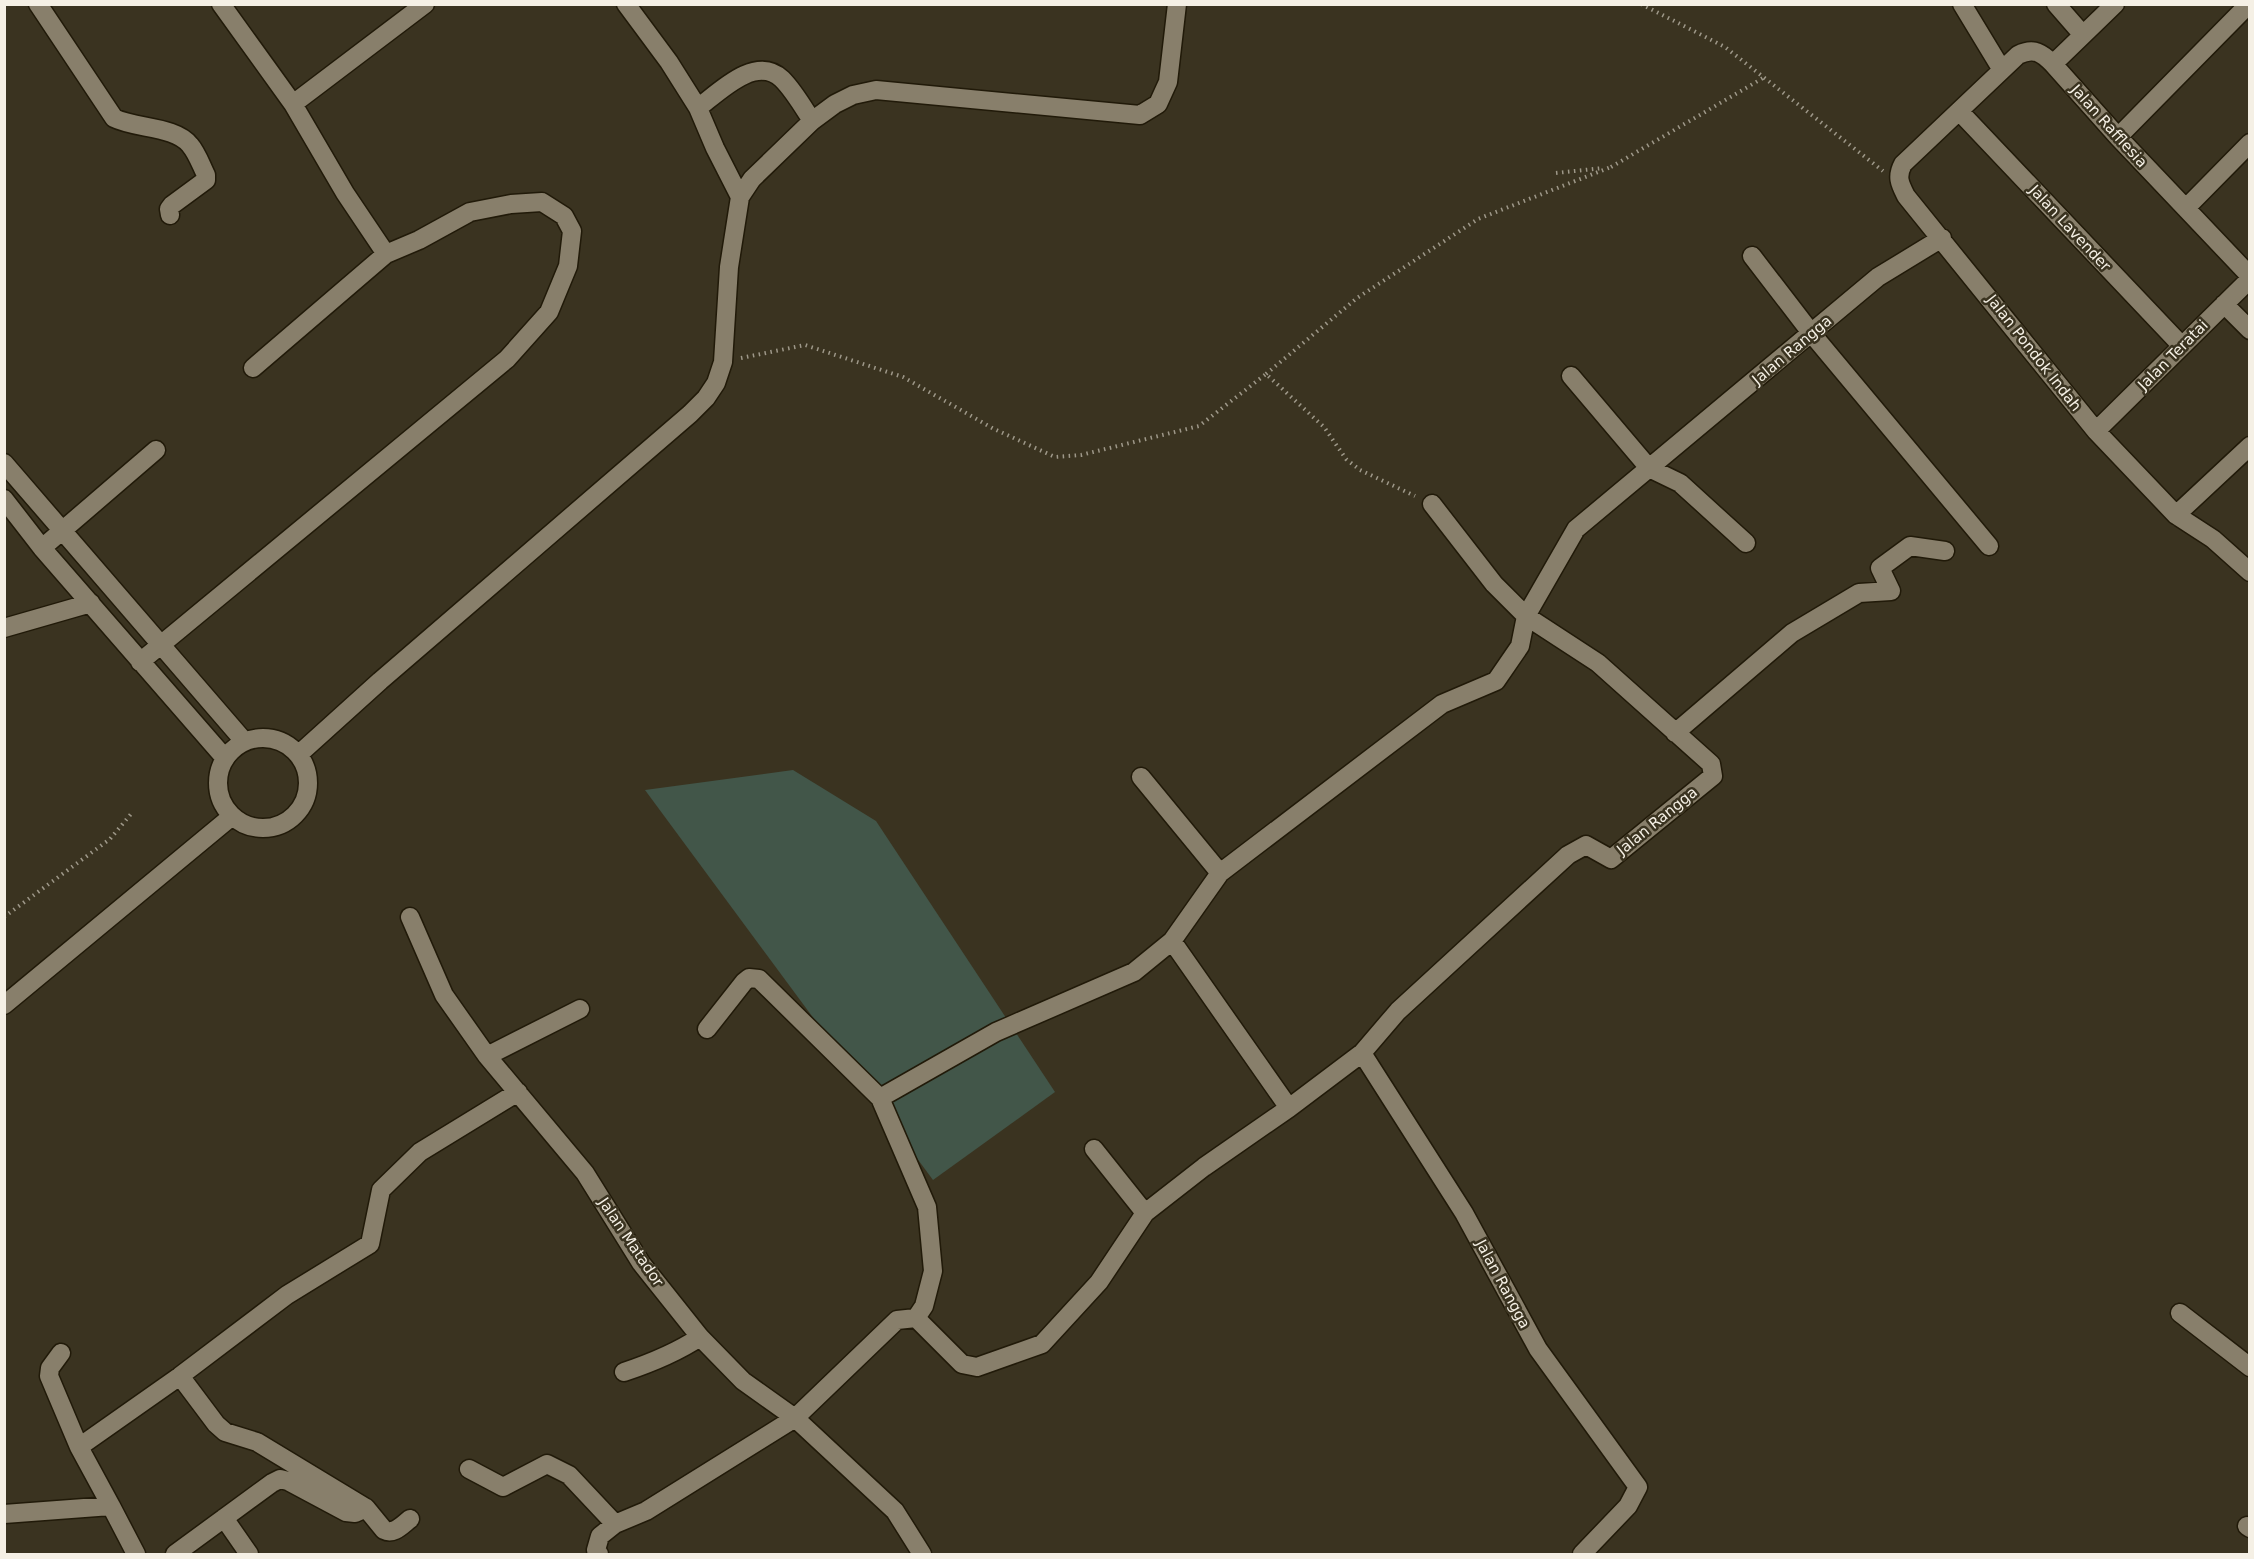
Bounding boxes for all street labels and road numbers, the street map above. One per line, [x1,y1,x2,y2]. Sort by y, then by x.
street label: Jalan Rafflesia [2066,80,2151,171]
street label: Jalan Lavender [2025,180,2115,275]
street label: Jalan Pondok Indah [1982,290,2085,415]
street label: Jalan Rangga [1748,312,1835,389]
street label: Jalan Teratai [2134,316,2212,394]
street label: Jalan Rangga [1612,783,1701,860]
street label: Jalan Matador [594,1193,668,1291]
street label: Jalan Rangga [1472,1236,1534,1332]

